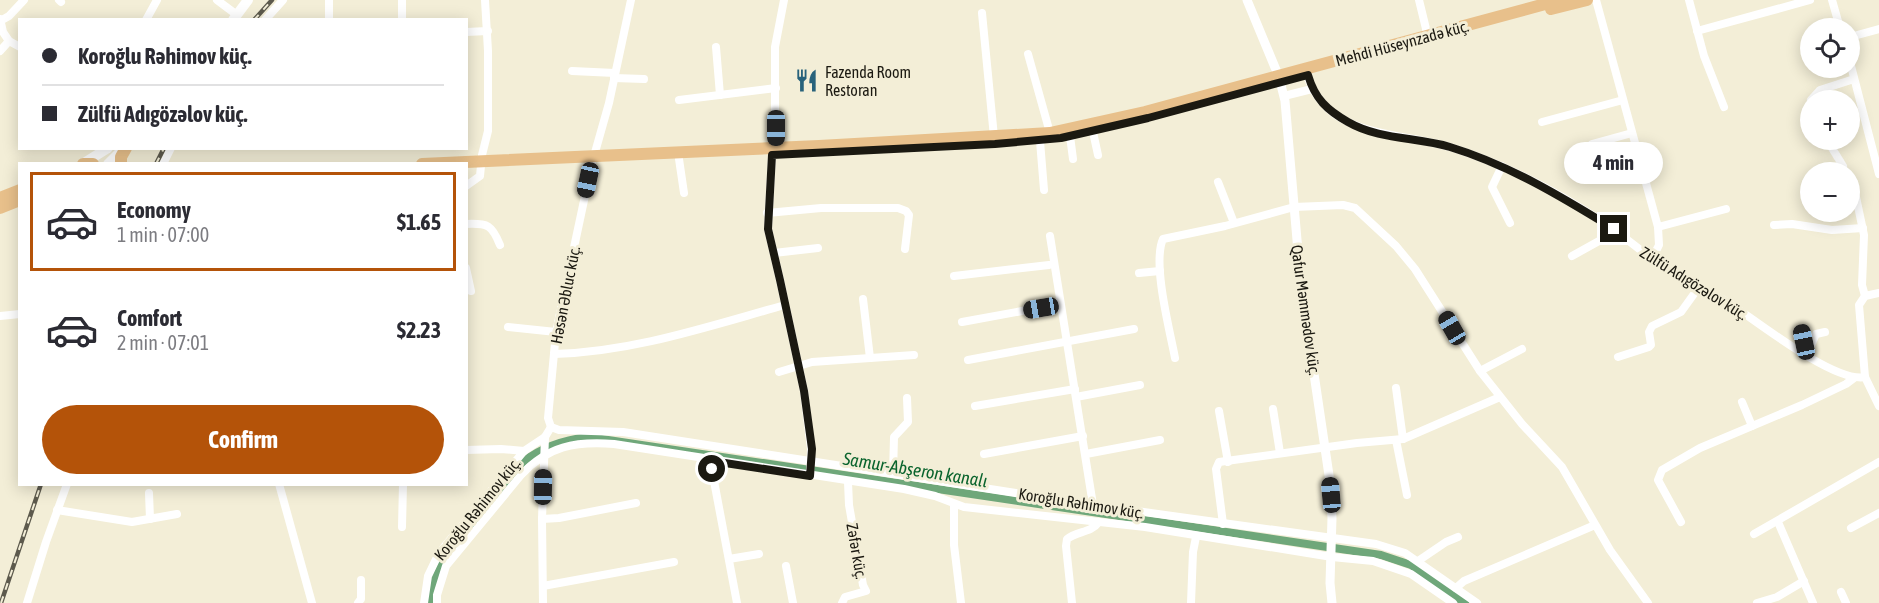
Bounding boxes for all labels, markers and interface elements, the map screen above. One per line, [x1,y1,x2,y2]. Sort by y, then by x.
street label: Mehdi Hüseynzadə küç. [1333,17,1471,70]
map controls [1800,18,1860,222]
button: locate [1800,18,1860,78]
text: Koroğlu Rəhimov küç. [78,43,252,69]
place label: Fazenda Room Restoran [825,63,911,99]
restaurant icon: Fazenda Room Restoran [794,68,820,94]
button: + [1800,90,1860,150]
text: Zülfü Adıgözəlov küç. [78,101,247,127]
car [767,110,785,146]
callout: 4 min [1564,142,1664,184]
text: 4 min [1593,151,1634,174]
car [575,161,601,199]
button: − [1800,162,1860,222]
icon: car [45,195,99,249]
text: Economy [117,197,191,223]
text: $1.65 [397,209,441,235]
route end [1600,215,1627,242]
text: 1 min · 07:00 [117,223,209,246]
street label: Zülfü Adıgözəlov küç. [1636,243,1751,324]
street label: Qafur Məmmədov küç. [1287,244,1324,377]
street label: Həsən Əbluc küç. [547,245,584,345]
car [1022,296,1060,320]
icon: car [45,303,99,357]
text: Comfort [117,305,182,331]
car [1435,308,1469,348]
text: $2.23 [397,317,441,343]
car [1791,323,1817,361]
text: 2 min · 07:01 [117,331,209,354]
button: Confirm [42,405,444,474]
water label: Samur-Abşeron kanalı [841,448,989,491]
street label: Koroğlu Rəhimov küç. [430,454,525,564]
route start [698,455,725,482]
car [534,469,552,505]
car [1320,476,1342,514]
street label: Koroğlu Rəhimov küç. [1017,484,1145,523]
street label: Zəfər küç. [842,522,871,581]

